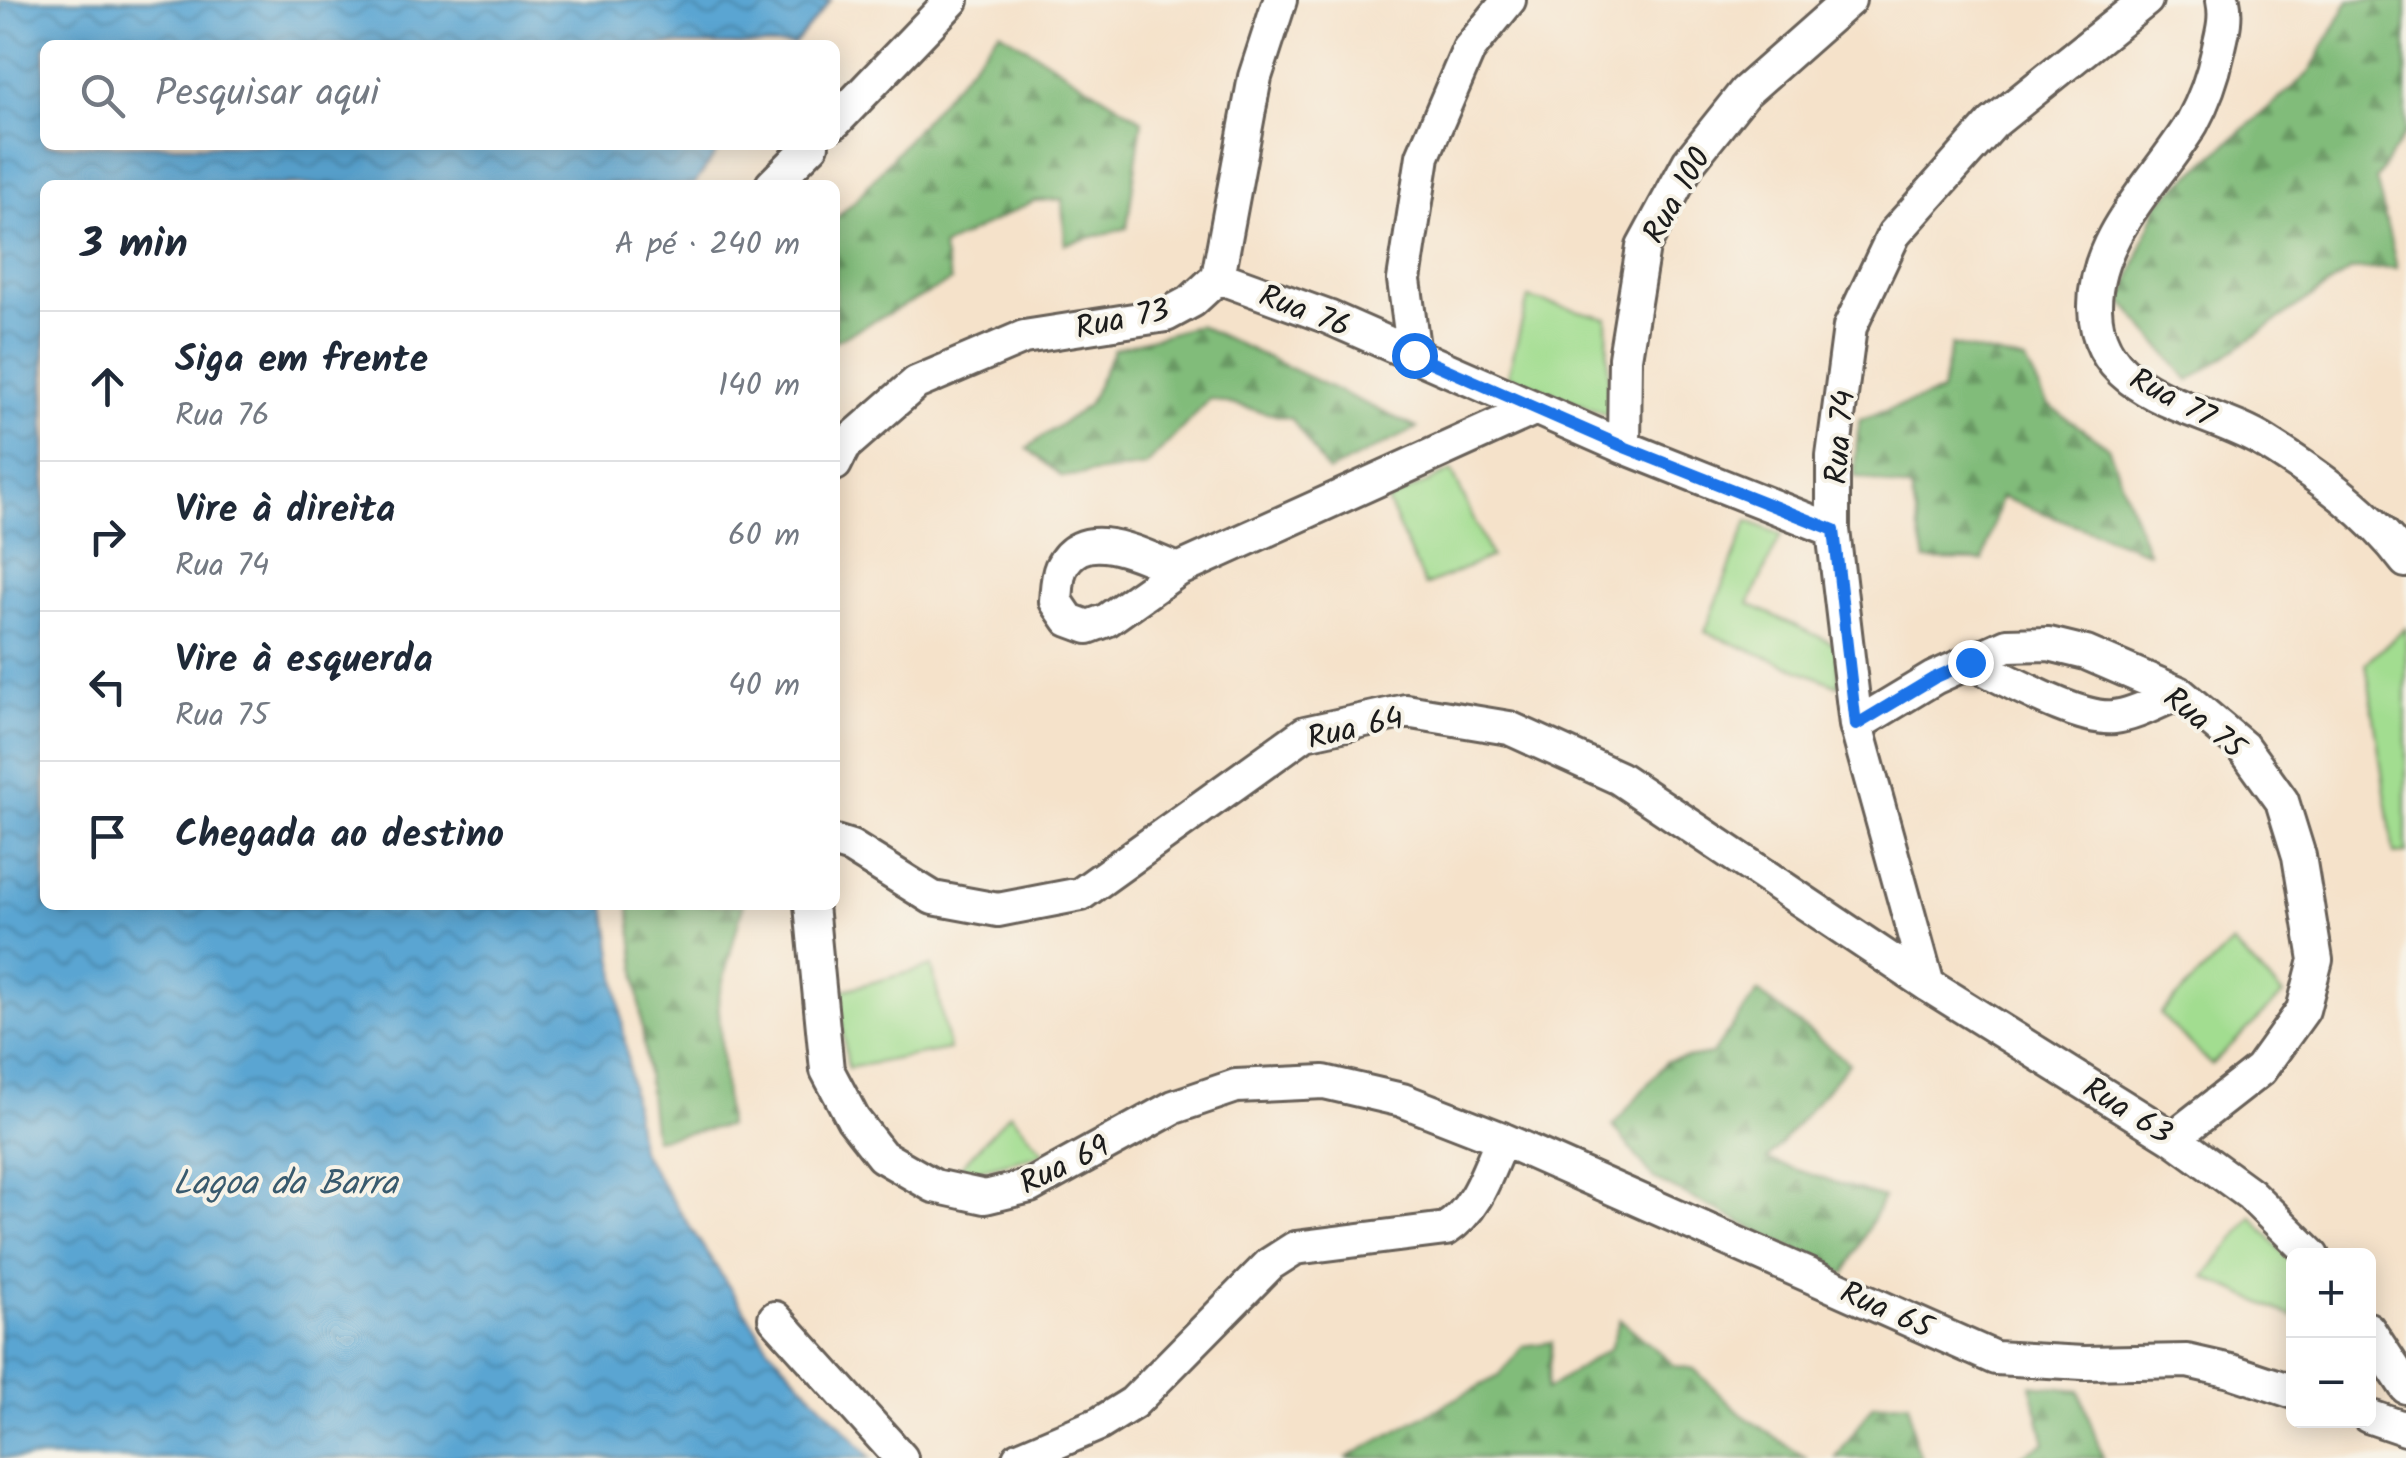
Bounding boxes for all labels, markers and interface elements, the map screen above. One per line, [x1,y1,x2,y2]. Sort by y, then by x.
search box [40,40,840,150]
text: Pesquisar aqui [155,65,379,125]
icon: search [75,68,130,123]
street label: Rua 100 [1630,138,1726,254]
text: 3 min [80,212,188,279]
text: A pé · 240 m [615,220,800,271]
street label: Rua 76 [1251,272,1357,353]
street label: Rua 73 [1071,286,1174,355]
text: Siga em frente [175,331,428,391]
route start [1392,333,1438,379]
street label: Rua 77 [2119,355,2225,444]
icon: ahead [80,359,135,414]
text: 140 m [718,361,800,412]
street label: Rua 74 [1812,388,1871,486]
text: Rua 76 [175,391,269,442]
text: Vire à direita [175,481,395,541]
icon: right [80,509,135,564]
text: 60 m [728,511,800,562]
text: Rua 74 [175,541,269,592]
text: Vire à esquerda [175,631,433,691]
route end [1948,640,1994,686]
icon: left [80,659,135,714]
text: 40 m [728,661,800,712]
street label: Rua 75 [2151,675,2257,774]
text: Rua 75 [175,691,269,742]
street label: Rua 64 [1302,694,1409,765]
text: Chegada ao destino [175,806,504,866]
icon: arrive [80,809,135,864]
street label: Rua 63 [2072,1065,2182,1160]
street label: Rua 69 [1011,1122,1119,1210]
water label: Lagoa da Barra [173,1157,400,1213]
map controls [2286,1248,2376,1428]
button: + [2286,1248,2376,1338]
street label: Rua 65 [1831,1268,1942,1355]
button: − [2286,1338,2376,1428]

